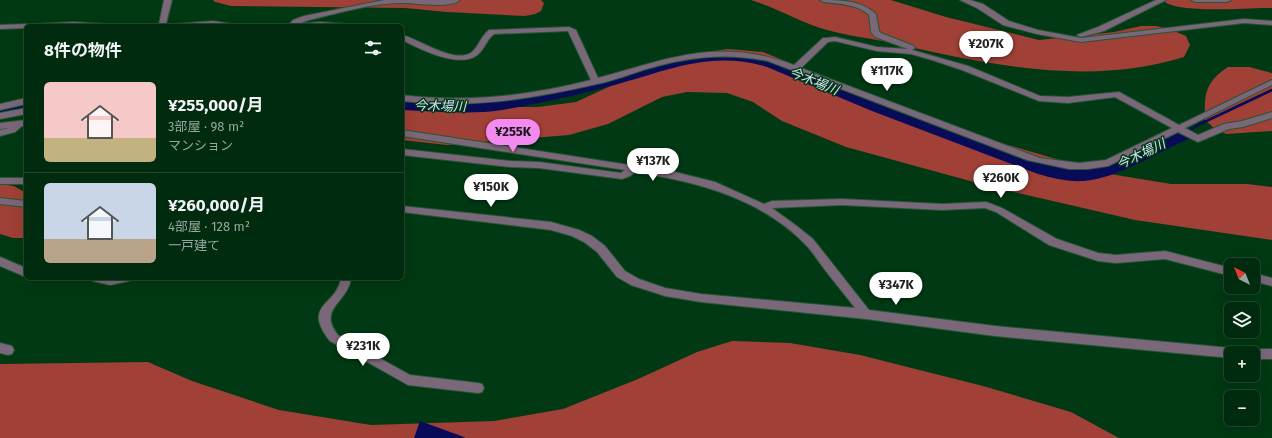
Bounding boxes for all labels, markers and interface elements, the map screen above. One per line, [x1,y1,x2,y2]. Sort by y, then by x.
pin: ¥207K [958,31,1014,65]
text: ¥207K [968,36,1004,51]
icon: filters [362,37,384,59]
text: 8件の物件 [44,40,122,61]
pin: ¥117K [859,58,915,92]
text: ¥117K [870,63,904,78]
water label: 今木場川 [787,64,843,98]
text: ¥255,000/月 [168,95,264,116]
icon: home [76,98,124,146]
water label: 今木場川 [414,98,468,114]
text: 3部屋 · 98 m² [168,119,244,134]
pin: ¥255K [485,119,541,153]
text: ¥255K [495,124,531,139]
water label: 今木場川 [1114,135,1169,172]
text: マンション [168,138,233,153]
pin: ¥137K [625,148,681,182]
text: ¥137K [636,153,670,168]
pin: ¥260K [973,165,1029,199]
text: ¥260K [982,170,1020,185]
pin: ¥150K [463,174,519,208]
text: ¥150K [473,179,509,194]
text: ¥260,000/月 [168,195,265,216]
icon: home [76,199,124,247]
text: 4部屋 · 128 m² [168,219,250,234]
text: 一戸建て [168,238,220,253]
north arrow [1224,258,1260,294]
map controls [1224,258,1260,426]
pin: ¥347K [868,272,924,306]
text: ¥347K [878,277,914,292]
button: layers [1224,302,1260,338]
pin: ¥231K [335,333,391,367]
text: ¥231K [346,338,380,353]
button: + [1224,346,1260,382]
button: − [1224,390,1260,426]

